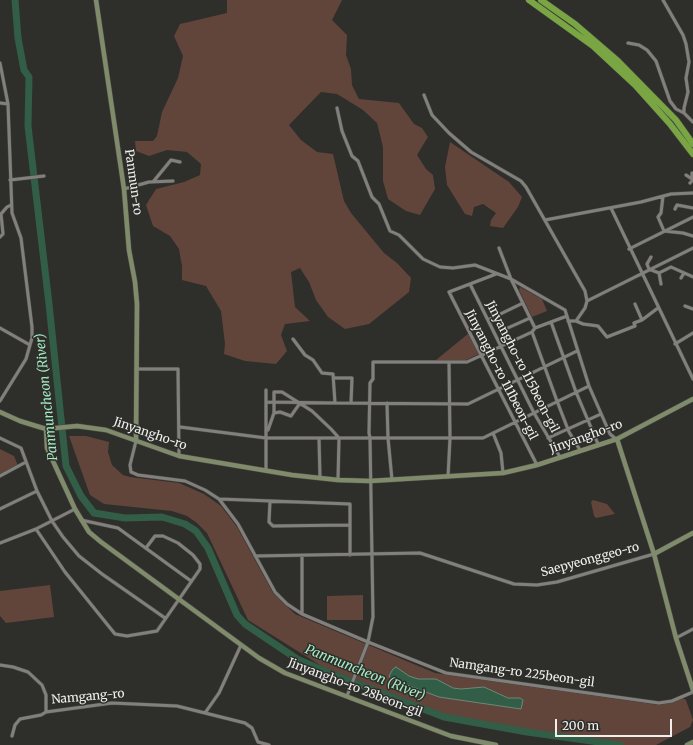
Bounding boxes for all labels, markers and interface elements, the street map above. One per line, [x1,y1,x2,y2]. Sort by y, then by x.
street label: Panmun-ro [121,148,145,216]
street label: Jinyangho-ro 115beon-gil [482,299,562,435]
street label: Jinyangho-ro 111beon-gil [462,307,540,443]
water label: Panmuncheon (River) [33,332,61,462]
street label: Jinyangho-ro [111,415,189,453]
street label: Jinyangho-ro [548,417,624,457]
street label: Saepyeonggeo-ro [539,540,641,580]
water label: Panmuncheon (River) [303,642,427,704]
street label: Jinyangho-ro 28beon-gil [286,656,424,720]
street label: Namgang-ro 225beon-gil [449,656,595,690]
street label: Namgang-ro [51,687,125,707]
scale bar [557,711,674,737]
text: 200 m [562,718,599,733]

